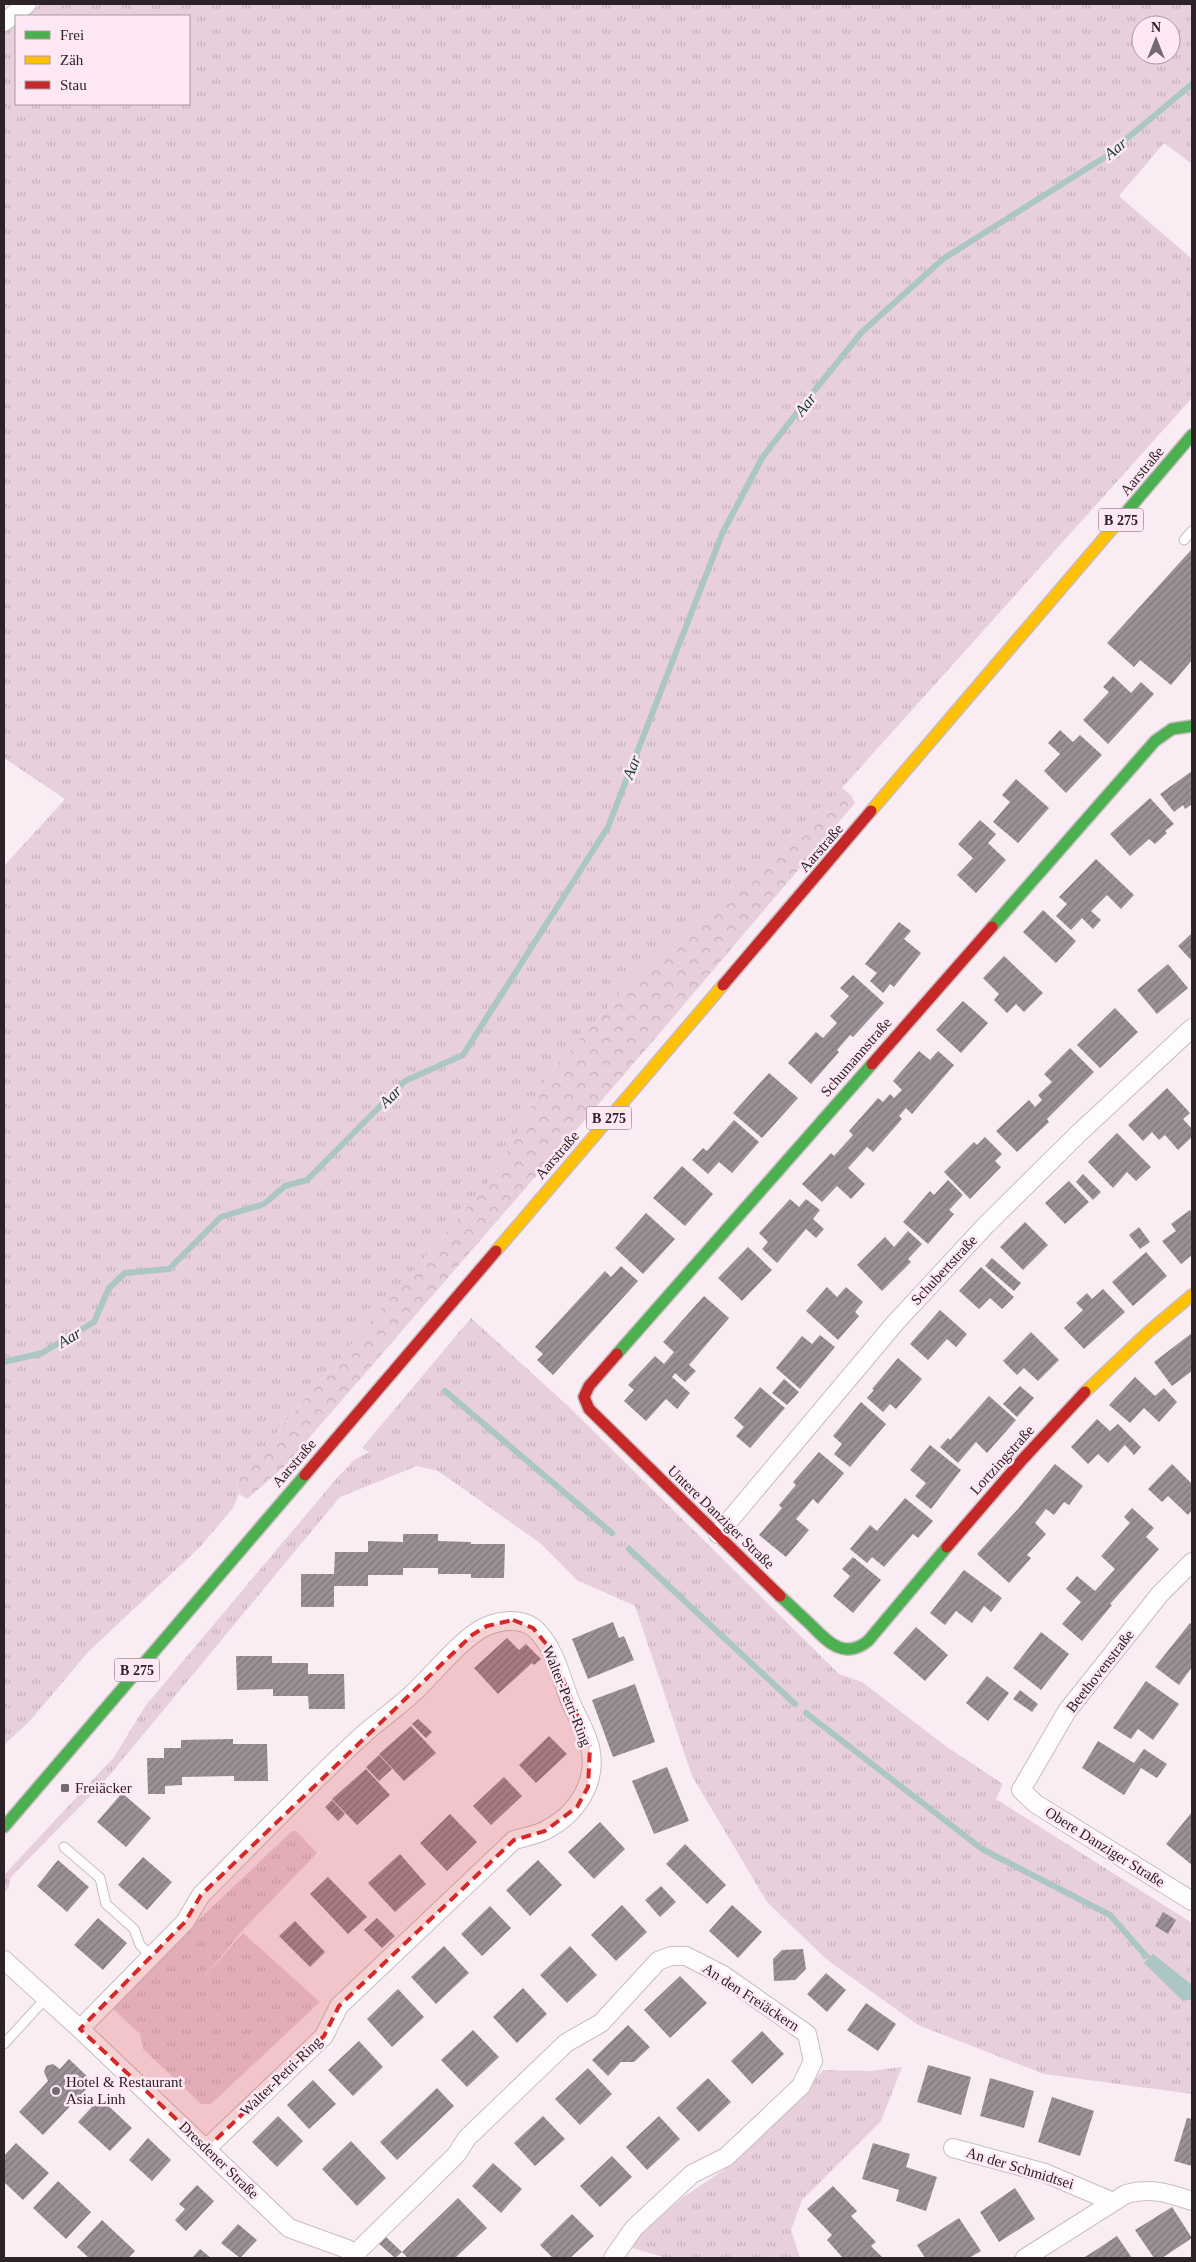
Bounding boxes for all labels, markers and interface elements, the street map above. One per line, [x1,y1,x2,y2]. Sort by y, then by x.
legend [15,15,190,105]
north arrow [1131,15,1181,65]
text: N [1151,20,1161,35]
text: Frei [60,27,84,43]
text: Zäh [60,52,84,68]
text: Stau [60,77,87,93]
water label: Aar [1100,134,1131,163]
water label: Aar [791,389,820,420]
street label: Aarstraße [1117,443,1167,498]
road number: B 275 [1098,508,1144,532]
water label: Aar [619,752,644,782]
street label: Aarstraße [796,820,846,875]
street label: Schumannstraße [817,1014,895,1100]
water label: Aar [375,1081,405,1112]
road number: B 275 [586,1106,632,1130]
street label: Aarstraße [532,1127,582,1182]
street label: Schubertstraße [908,1232,980,1308]
water label: Aar [54,1324,85,1351]
street label: Lortzingstraße [967,1422,1037,1498]
street label: Aarstraße [269,1435,319,1490]
street label: Untere Danziger Straße [665,1462,778,1572]
street label: Beethovenstraße [1063,1626,1137,1715]
street label: Walter-Petri-Ring [540,1643,595,1749]
road number: B 275 [114,1658,160,1682]
place label: Freiäcker [75,1780,132,1796]
marker: Freiäcker [59,1782,71,1794]
street label: Obere Danziger Straße [1042,1804,1168,1890]
street label: An den Freiäckern [700,1960,803,2034]
street label: Walter-Petri-Ring [237,2033,325,2119]
place label: Hotel & Restaurant Asia Linh [66,2074,183,2107]
marker: Hotel & Restaurant Asia Linh [50,2085,62,2097]
street label: Dresdener Straße [176,2118,262,2202]
street label: An der Schmidtsei [964,2144,1076,2192]

